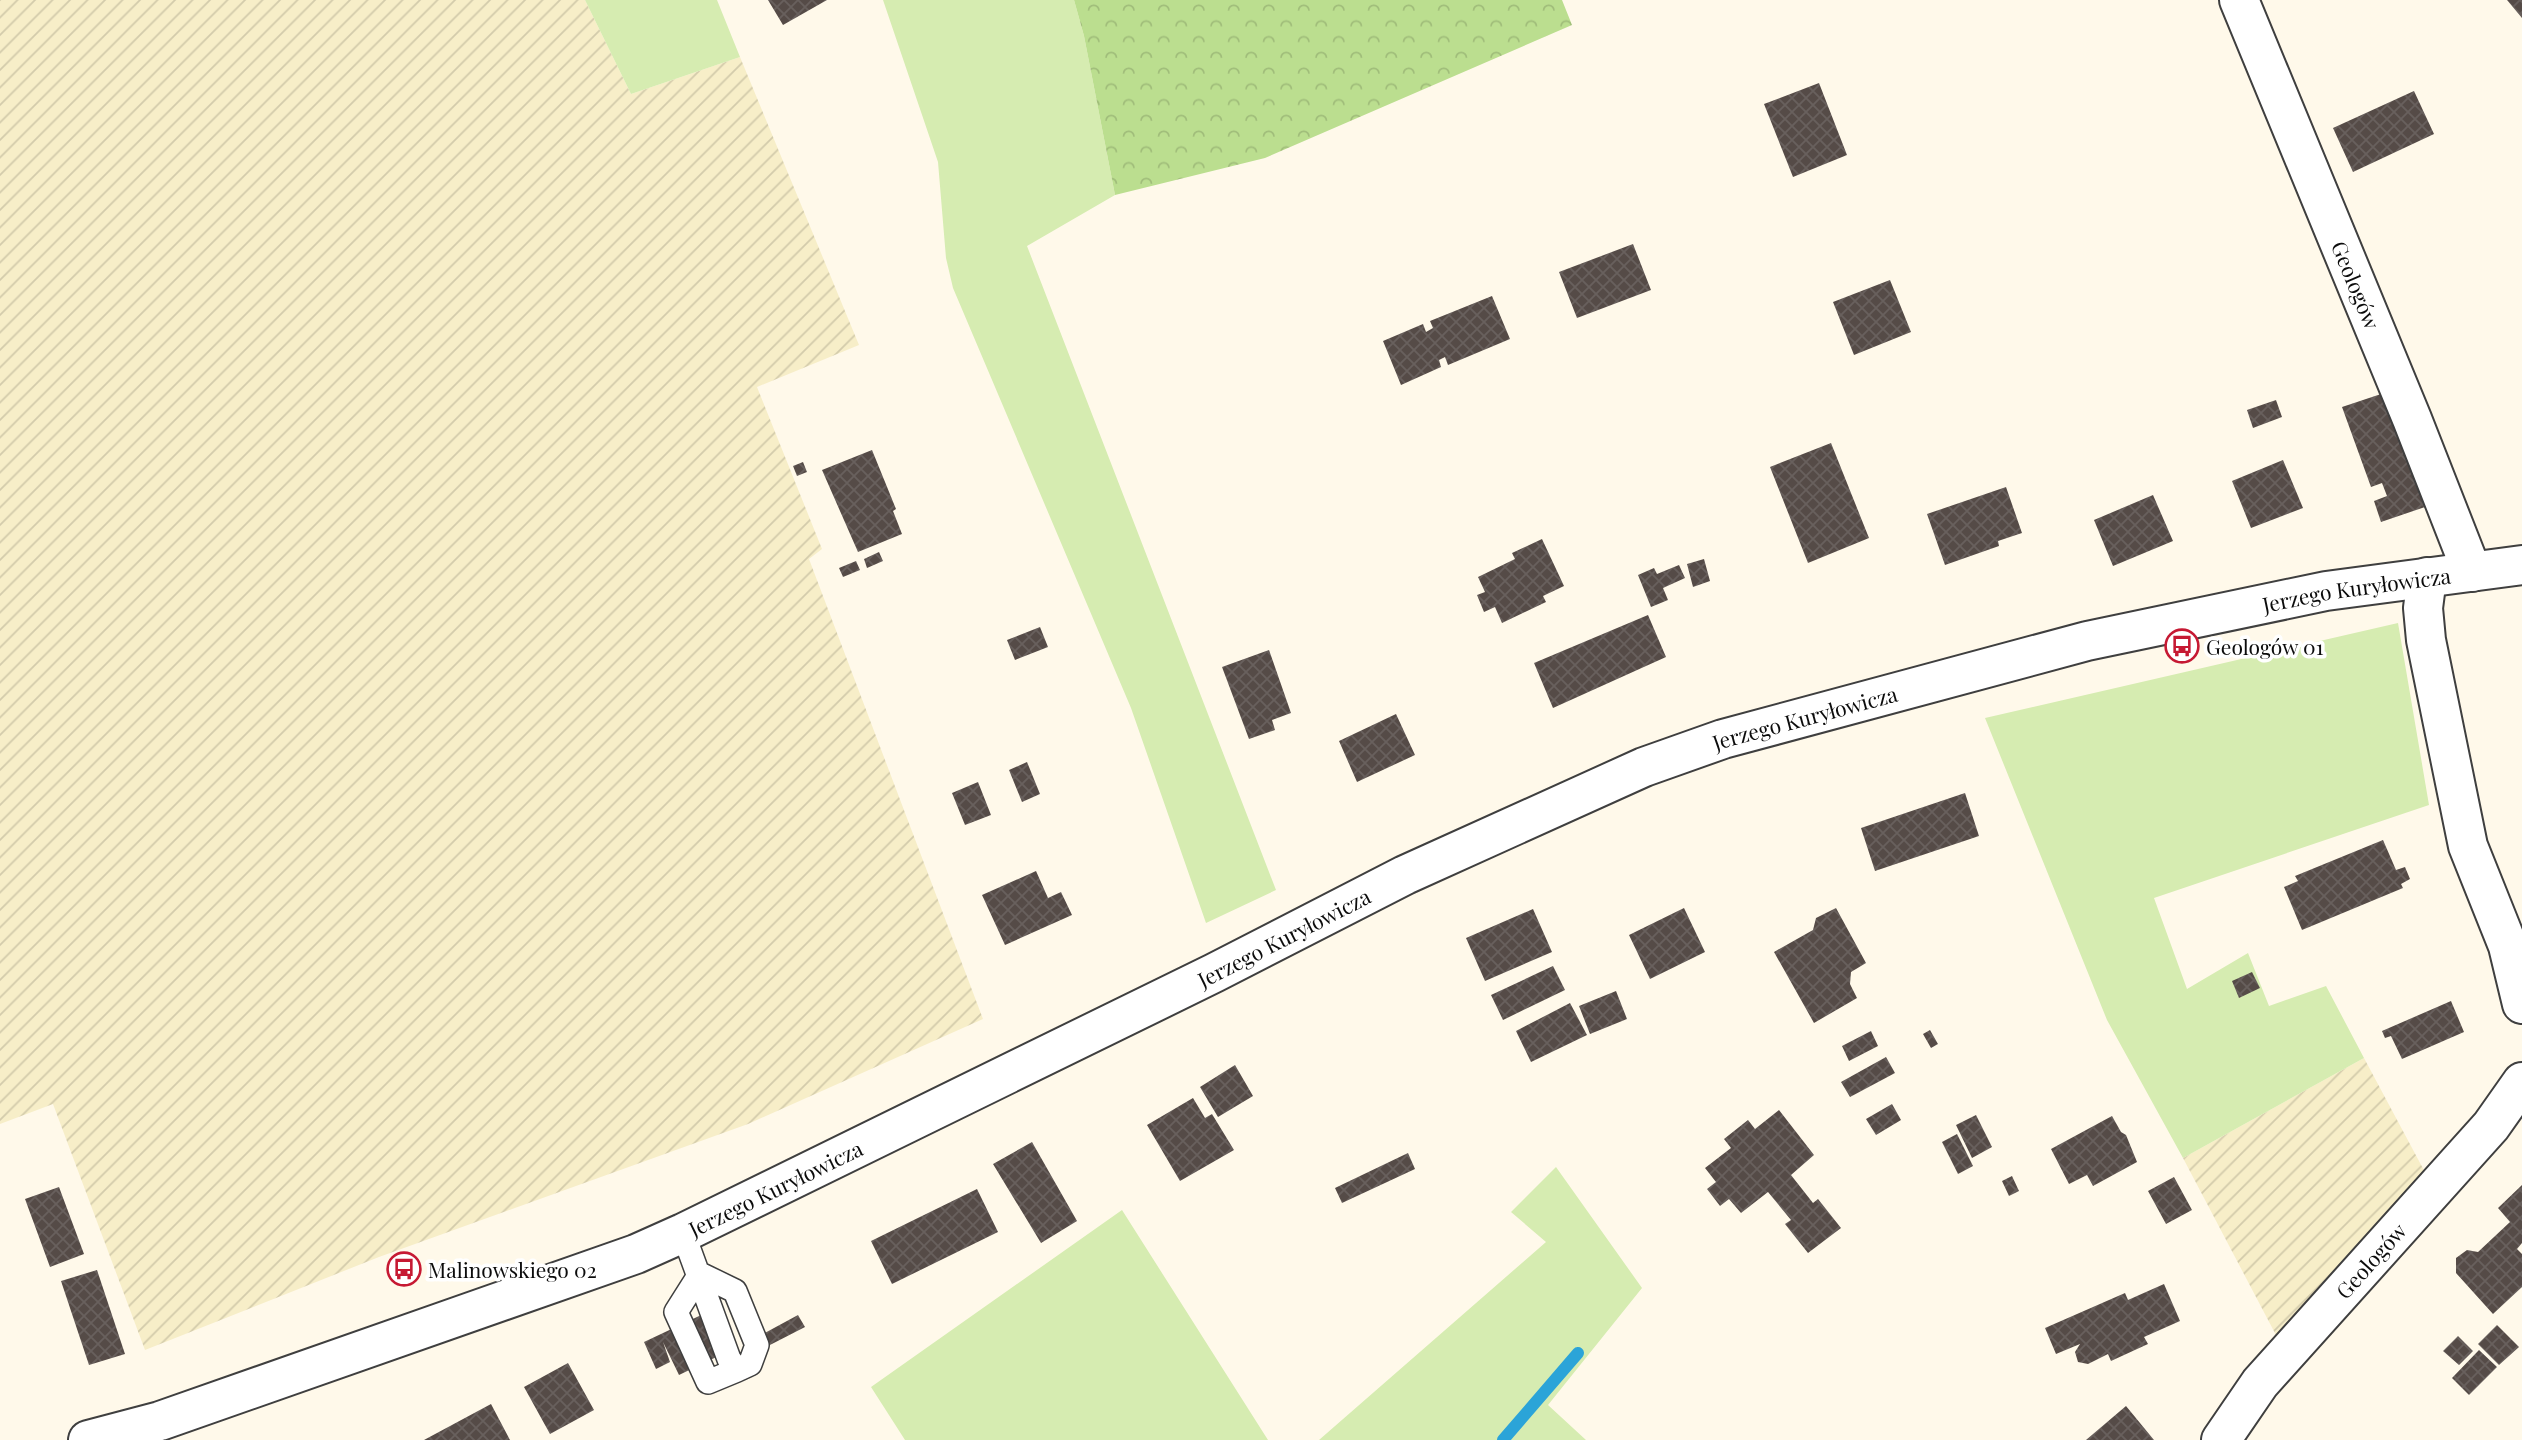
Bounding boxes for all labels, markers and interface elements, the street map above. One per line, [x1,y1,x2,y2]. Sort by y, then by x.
street label: Geologów [2326,237,2387,334]
street label: Jerzego Kuryłowicza [2259,561,2453,618]
bus stop icon: Geologów 01 [2163,627,2201,665]
place label: Geologów 01 [2206,632,2324,660]
street label: Jerzego Kuryłowicza [1707,679,1901,756]
street label: Jerzego Kuryłowicza [1192,881,1375,993]
street label: Jerzego Kuryłowicza [683,1133,867,1243]
street label: Geologów [2329,1216,2412,1304]
bus stop icon: Malinowskiego 02 [385,1250,423,1288]
place label: Malinowskiego 02 [428,1255,597,1283]

